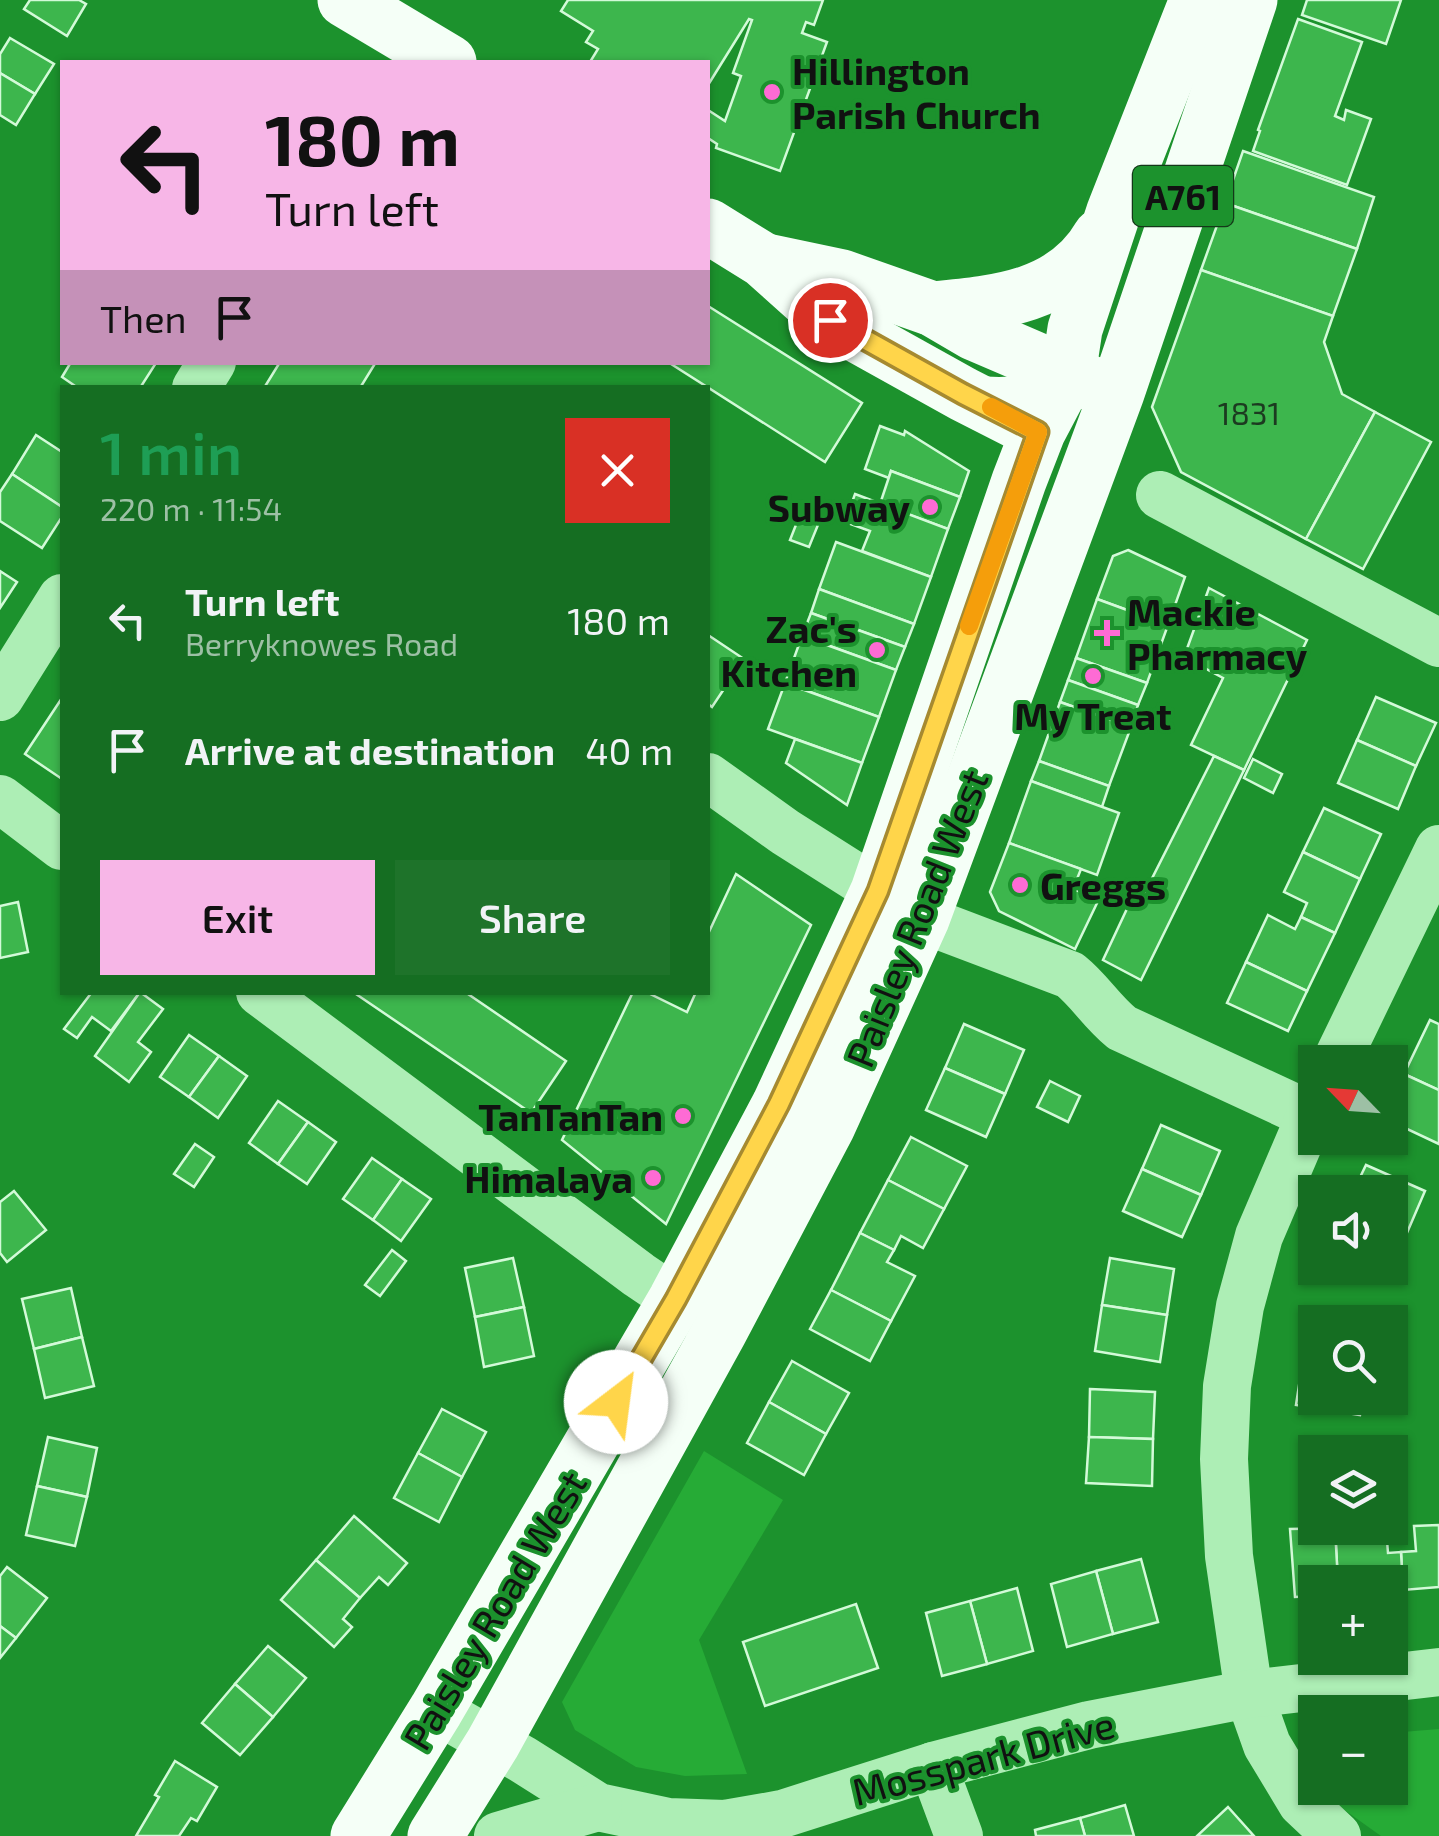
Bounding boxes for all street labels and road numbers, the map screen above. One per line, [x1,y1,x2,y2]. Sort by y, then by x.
road number: A761 [1133,166,1233,226]
street label: Paisley Road West [835,763,997,1073]
street label: Paisley Road West [393,1463,595,1757]
street label: Mosspark Drive [847,1700,1119,1814]

